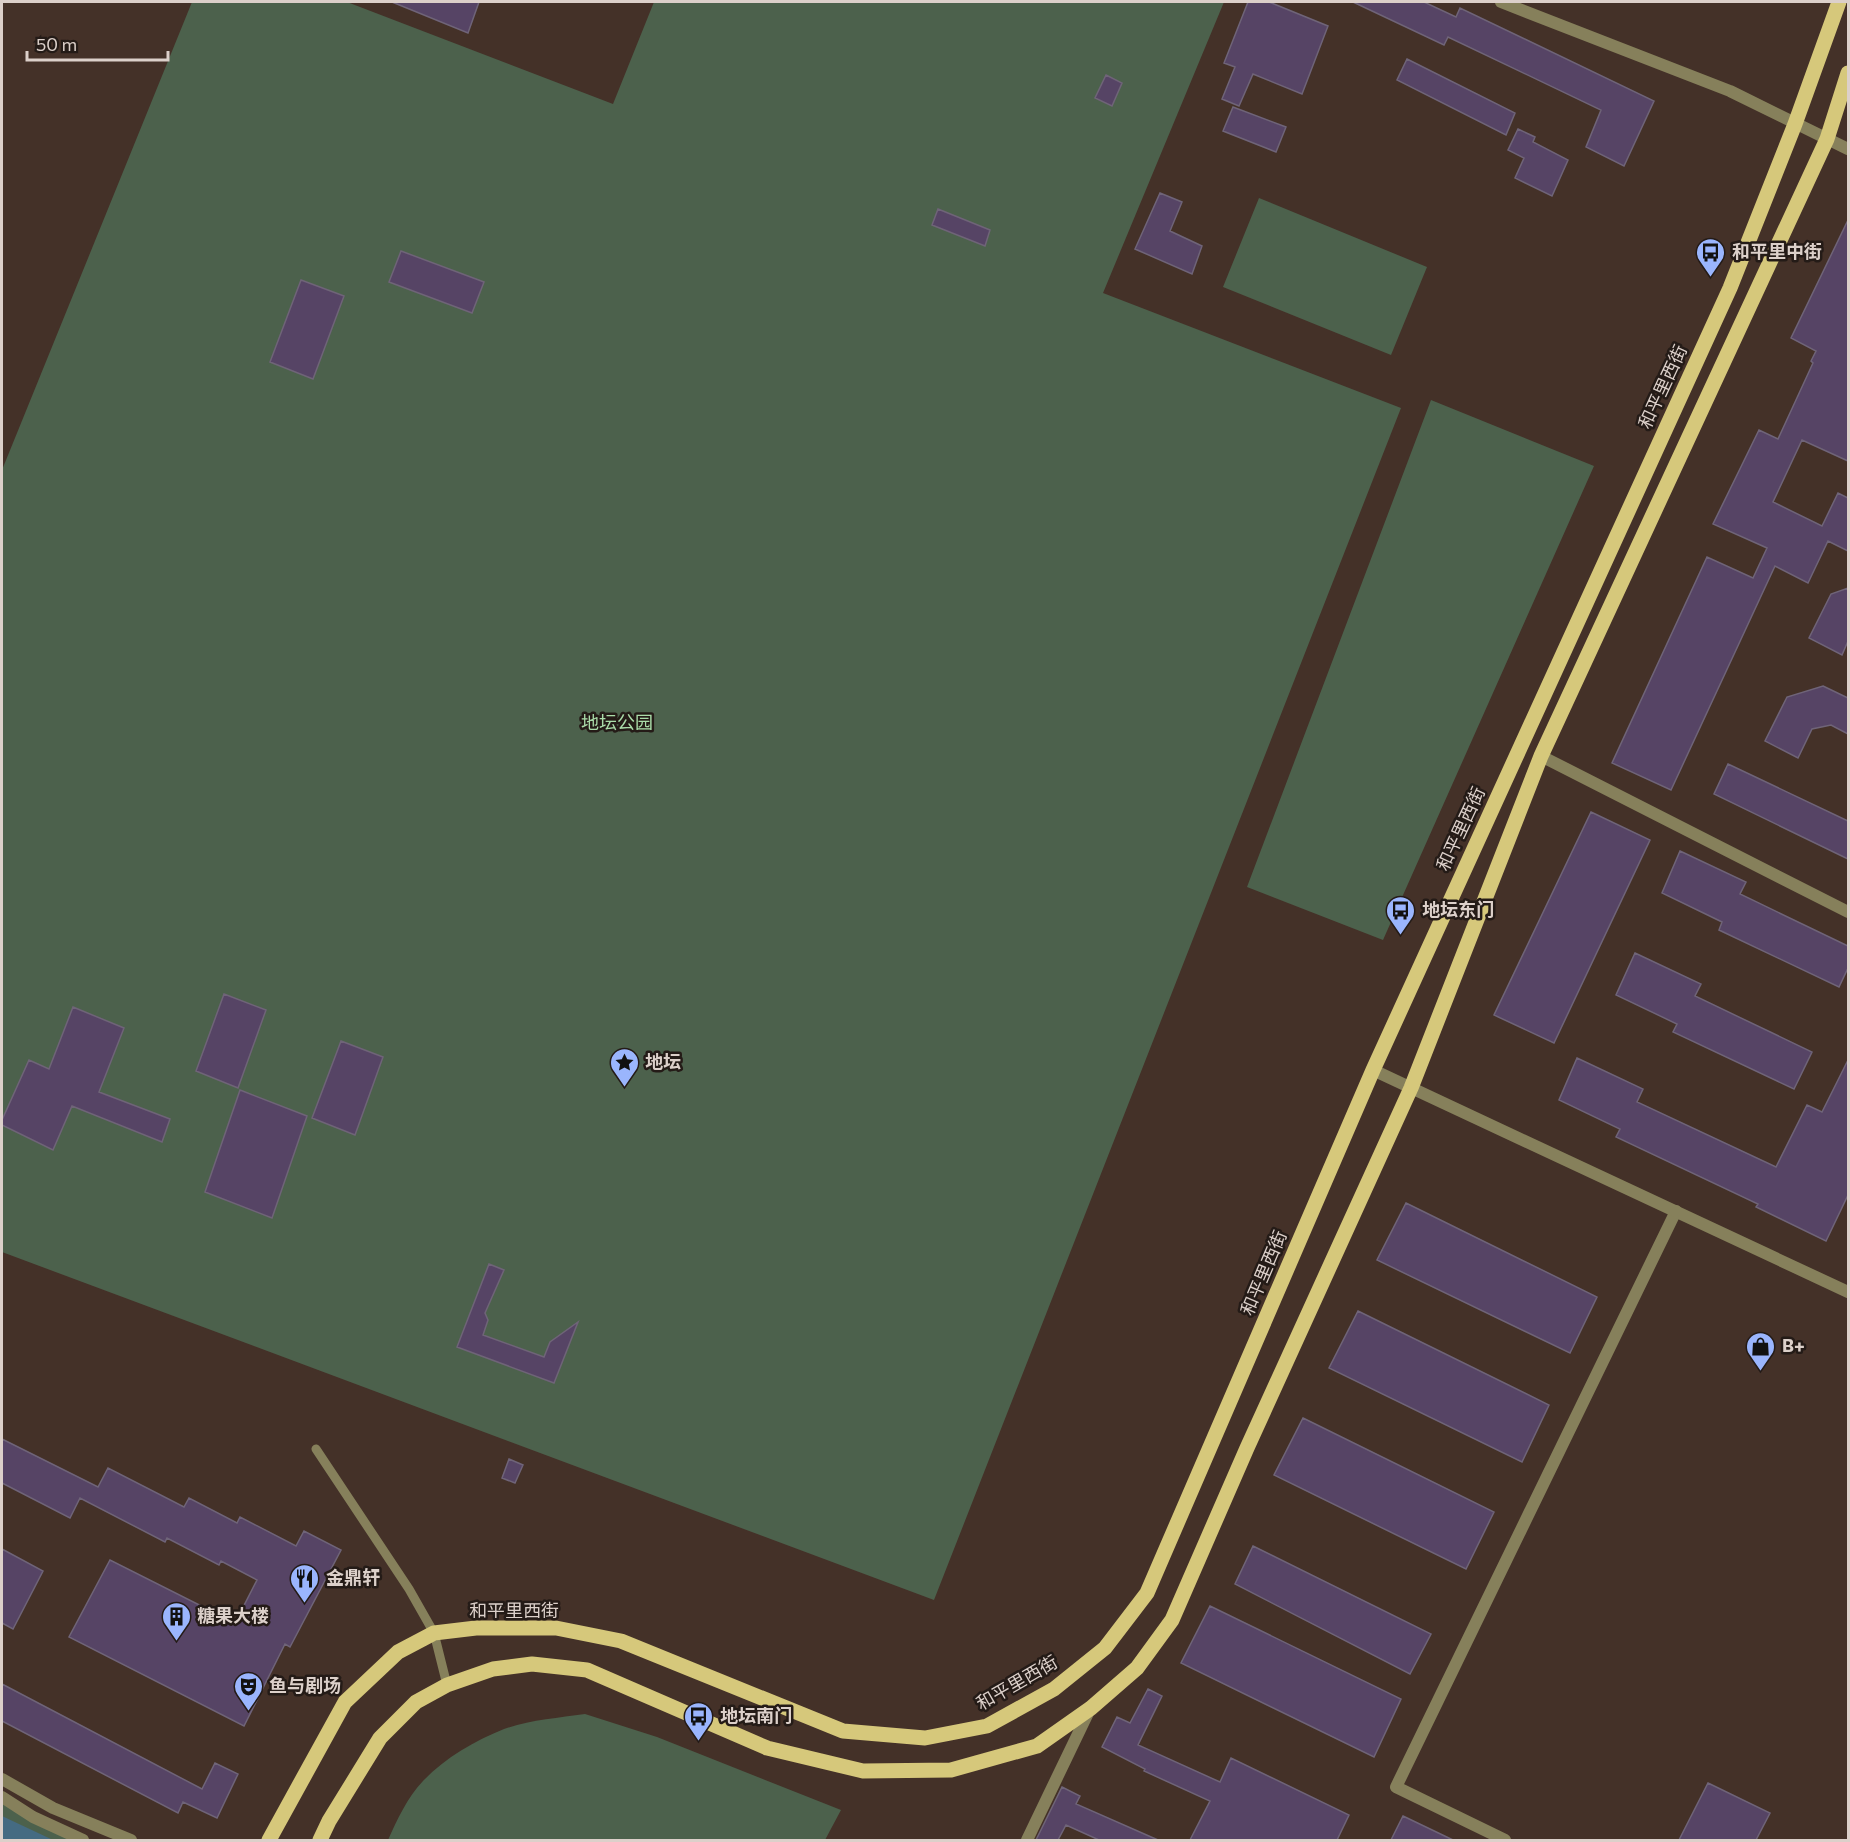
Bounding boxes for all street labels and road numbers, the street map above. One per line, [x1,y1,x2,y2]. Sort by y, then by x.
street label: 和平里西街 [1633,341,1691,432]
street label: 和平里西街 [1431,783,1489,874]
street label: 和平里西街 [1235,1227,1291,1318]
street label: 和平里西街 [469,1599,559,1621]
street label: 和平里西街 [972,1650,1061,1714]

